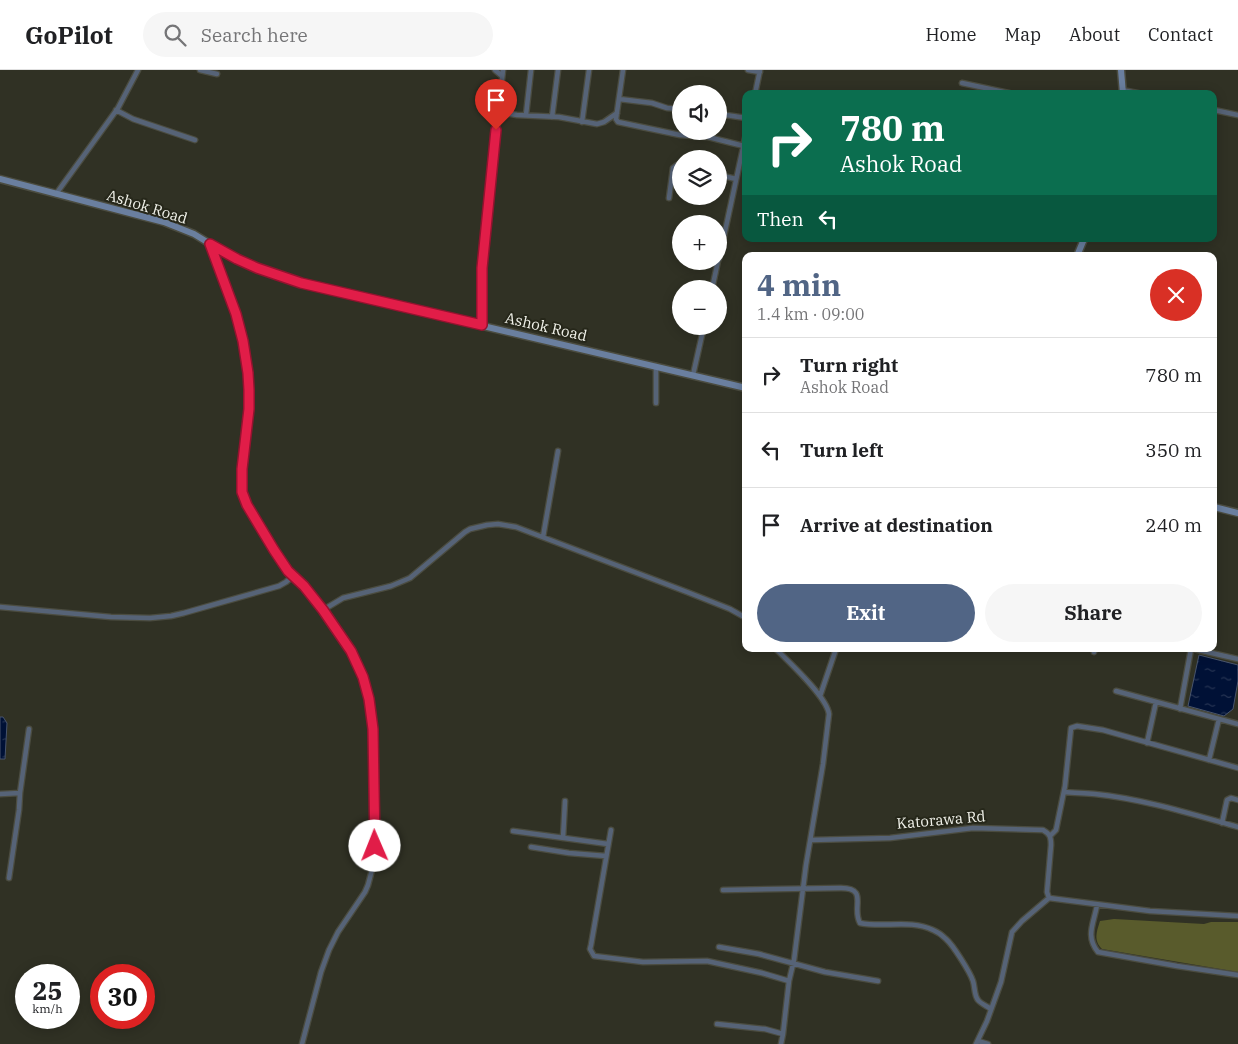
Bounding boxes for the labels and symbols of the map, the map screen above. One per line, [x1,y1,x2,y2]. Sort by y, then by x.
pin [475,79,517,130]
street label: Ashok Road [104,185,190,228]
street label: Ashok Road [503,308,589,345]
street label: Katorawa Rd [896,806,986,833]
position arrow [348,819,400,871]
speed limit sign: 30 [90,964,155,1029]

